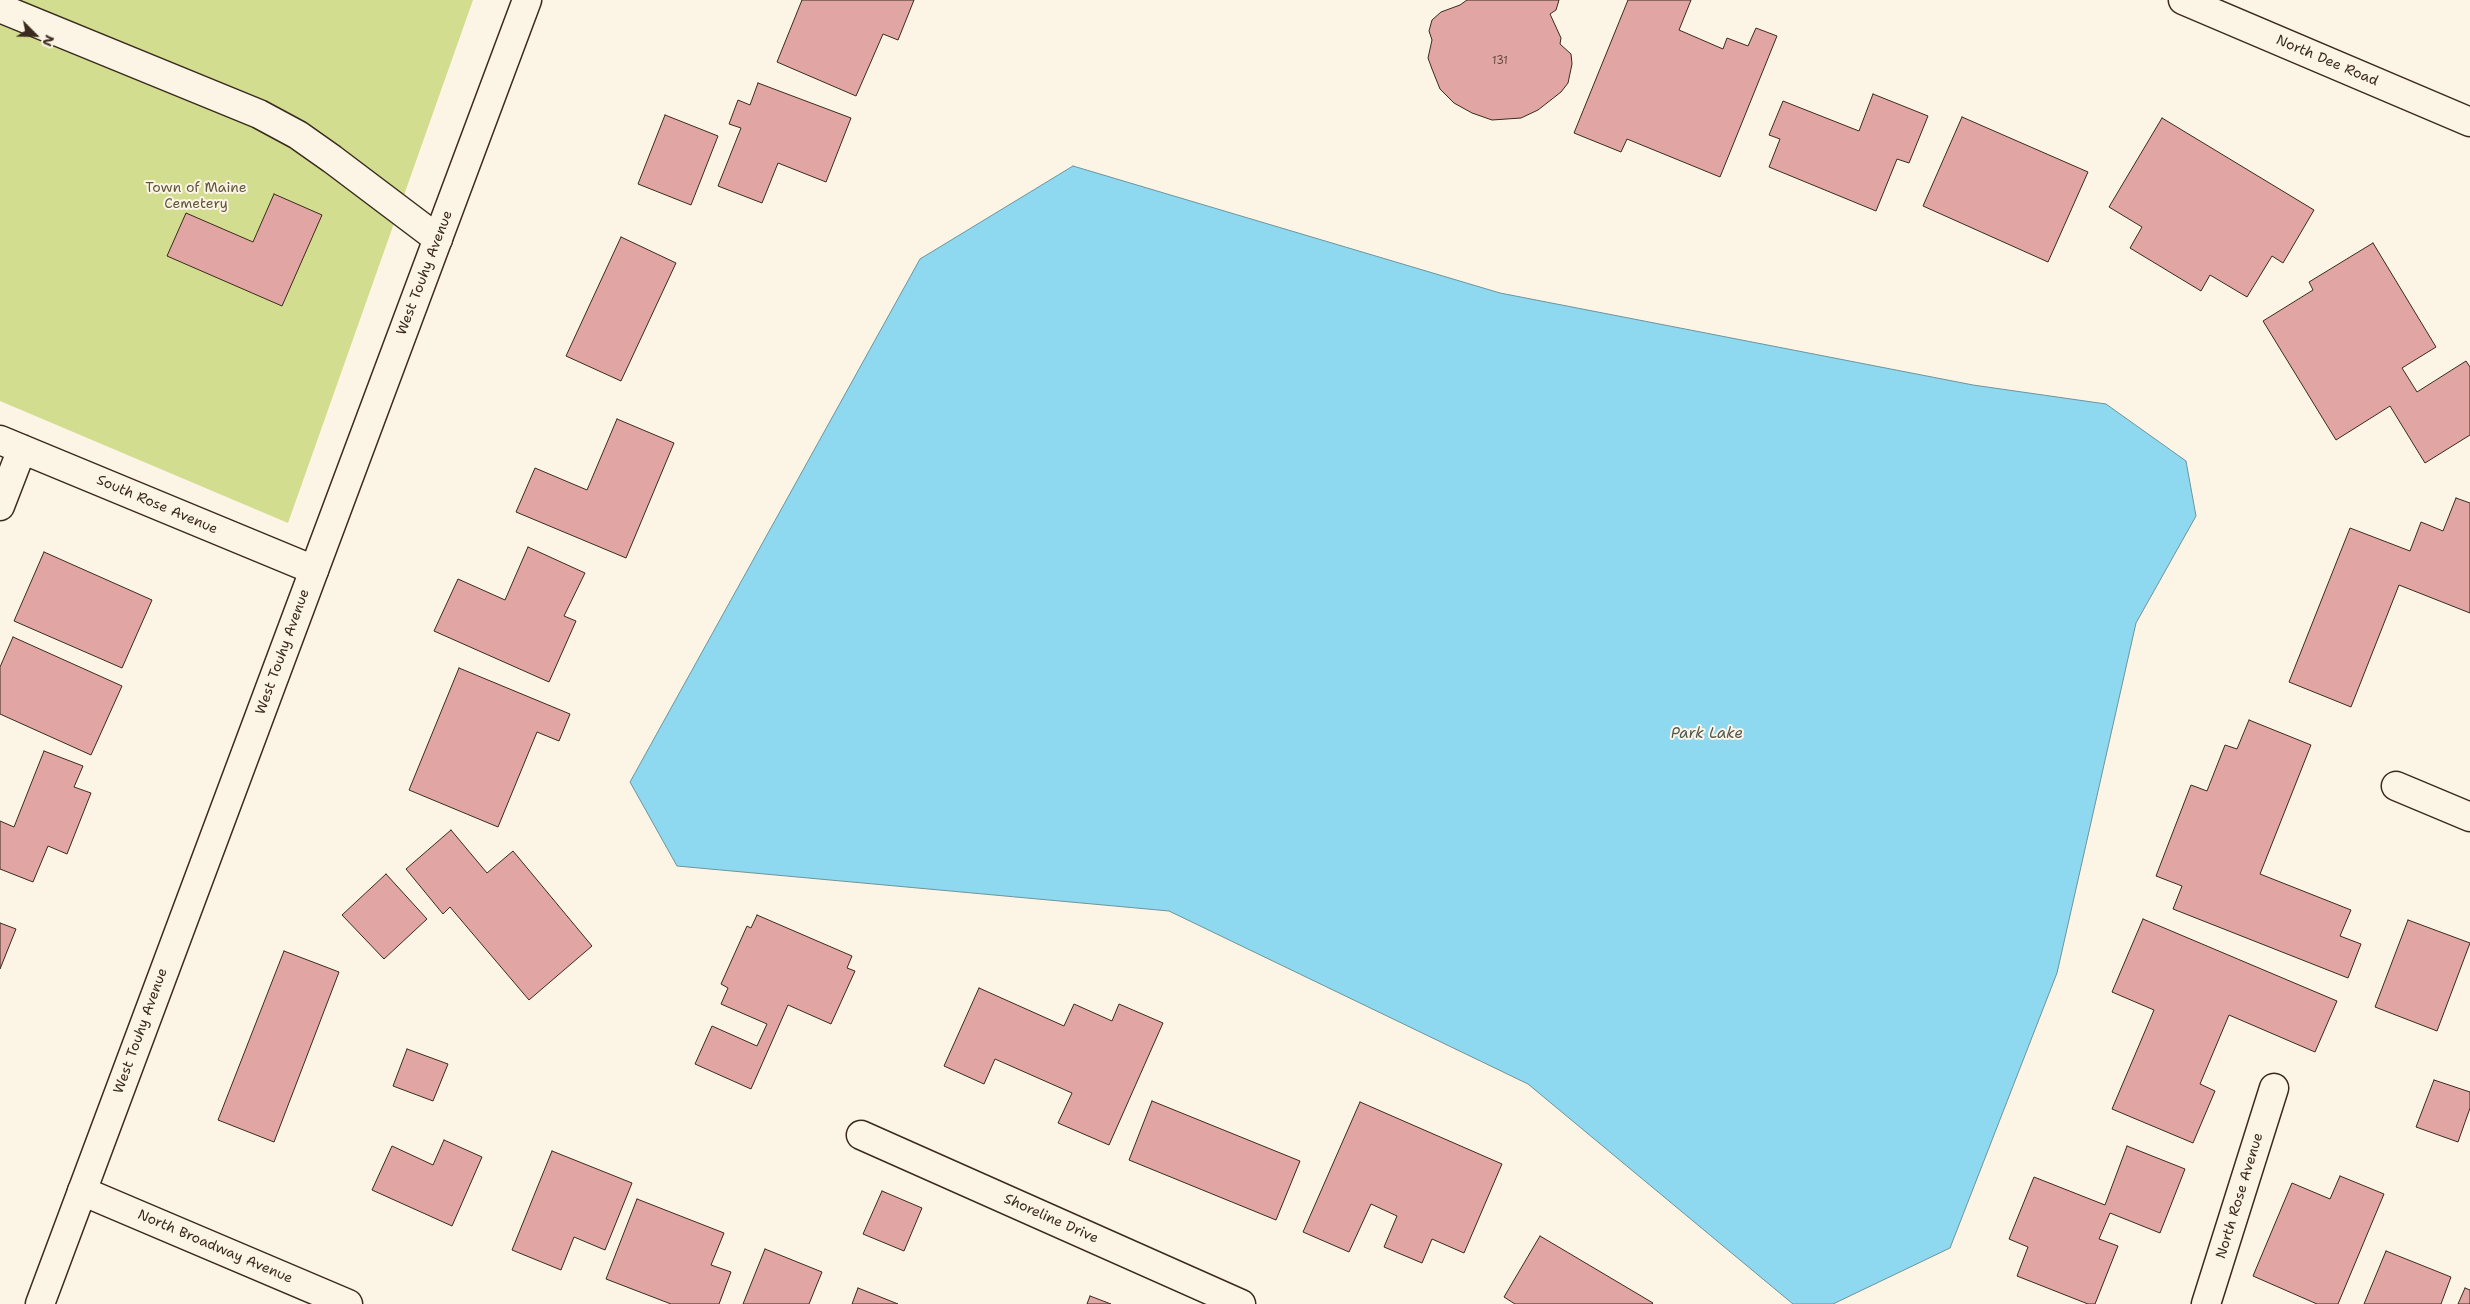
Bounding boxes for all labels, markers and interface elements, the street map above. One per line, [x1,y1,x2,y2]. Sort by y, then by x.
north arrow [10,10,60,60]
text: N [38,32,59,49]
street label: North Dee Road [2273,32,2381,90]
house number: 131 [1492,54,1508,68]
park label: Town of Maine Cemetery [145,180,247,212]
street label: West Touhy Avenue [393,208,457,338]
street label: South Rose Avenue [94,472,220,538]
street label: West Touhy Avenue [252,587,314,717]
water label: Park Lake [1671,725,1743,743]
street label: West Touhy Avenue [110,966,172,1096]
street label: North Rose Avenue [2213,1131,2267,1261]
street label: Shoreline Drive [1001,1191,1101,1247]
street label: North Broadway Avenue [135,1207,295,1287]

